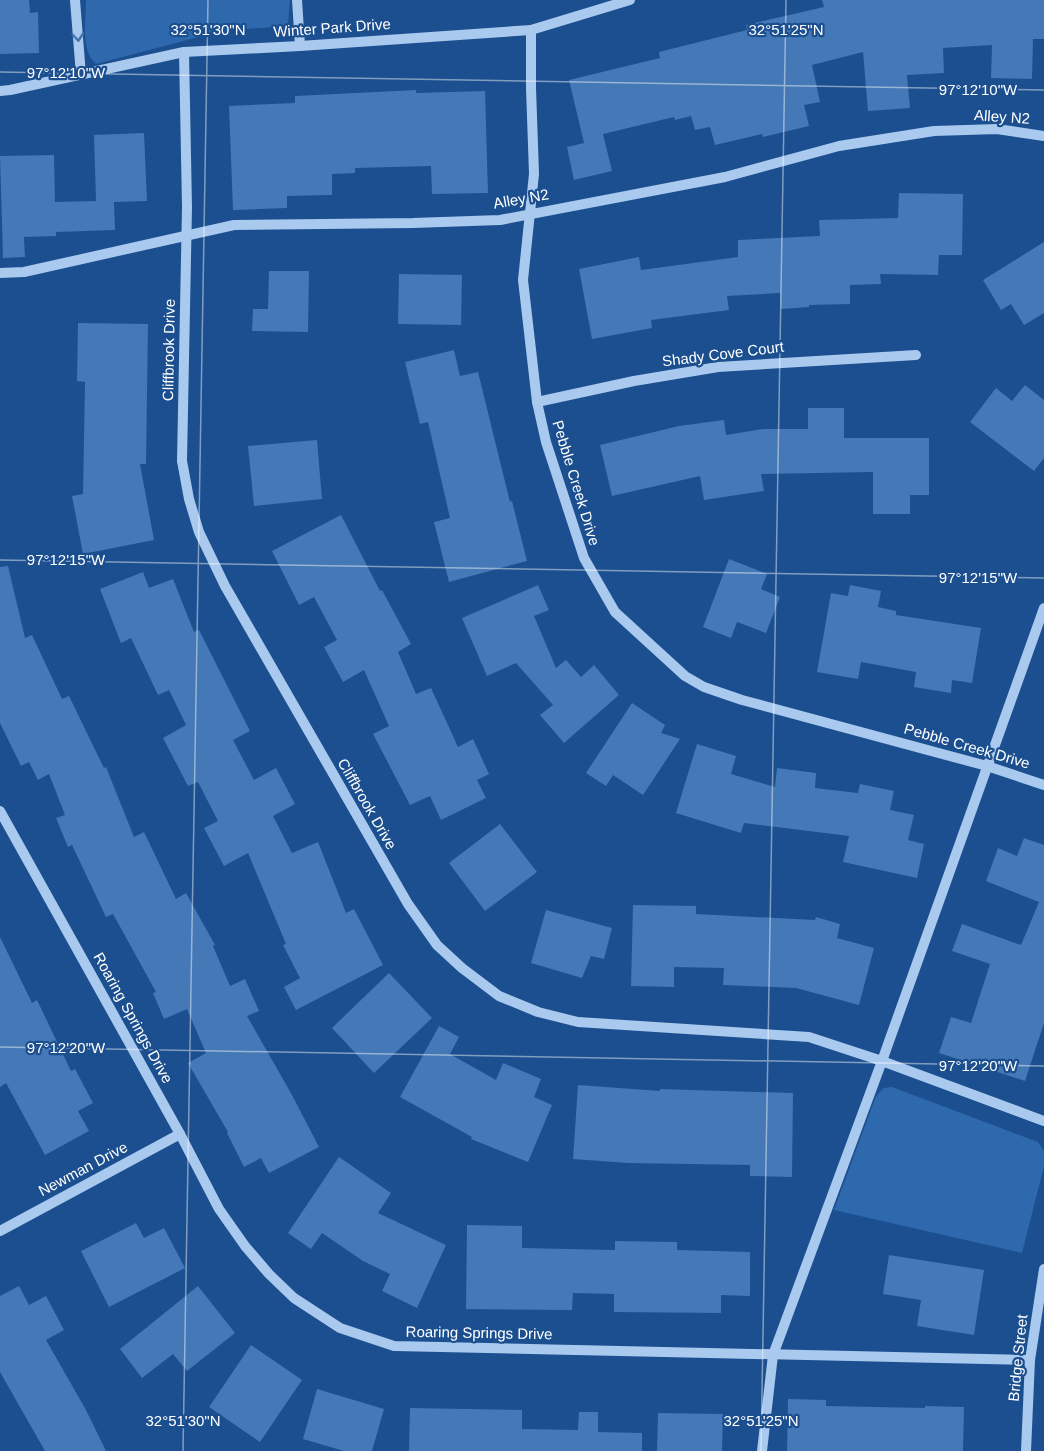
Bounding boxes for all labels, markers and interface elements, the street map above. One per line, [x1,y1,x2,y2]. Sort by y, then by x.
street label: Winter Park Drive [273,15,391,40]
text: 32°51'30"N [170,21,246,38]
text: 32°51'25"N [748,21,824,38]
one-way arrow [71,33,84,42]
text: 97°12'10"W [27,64,106,81]
text: 97°12'10"W [939,81,1018,98]
street label: Alley N2 [974,106,1030,127]
street label: Alley N2 [492,185,550,212]
street label: Cliffbrook Drive [159,299,178,401]
street label: Shady Cove Court [661,337,786,369]
street label: Pebble Creek Drive [549,418,604,548]
text: 97°12'15"W [27,551,106,568]
text: 97°12'15"W [939,569,1018,586]
street label: Pebble Creek Drive [902,719,1032,772]
street label: Cliffbrook Drive [335,755,400,852]
street label: Roaring Springs Drive [90,949,176,1086]
text: 97°12'20"W [27,1039,106,1056]
text: 97°12'20"W [939,1057,1018,1074]
street label: Newman Drive [35,1138,130,1199]
street label: Bridge Street [1004,1313,1031,1402]
street label: Roaring Springs Drive [406,1323,553,1342]
text: 32°51'30"N [145,1412,221,1429]
text: 32°51'25"N [723,1412,799,1429]

